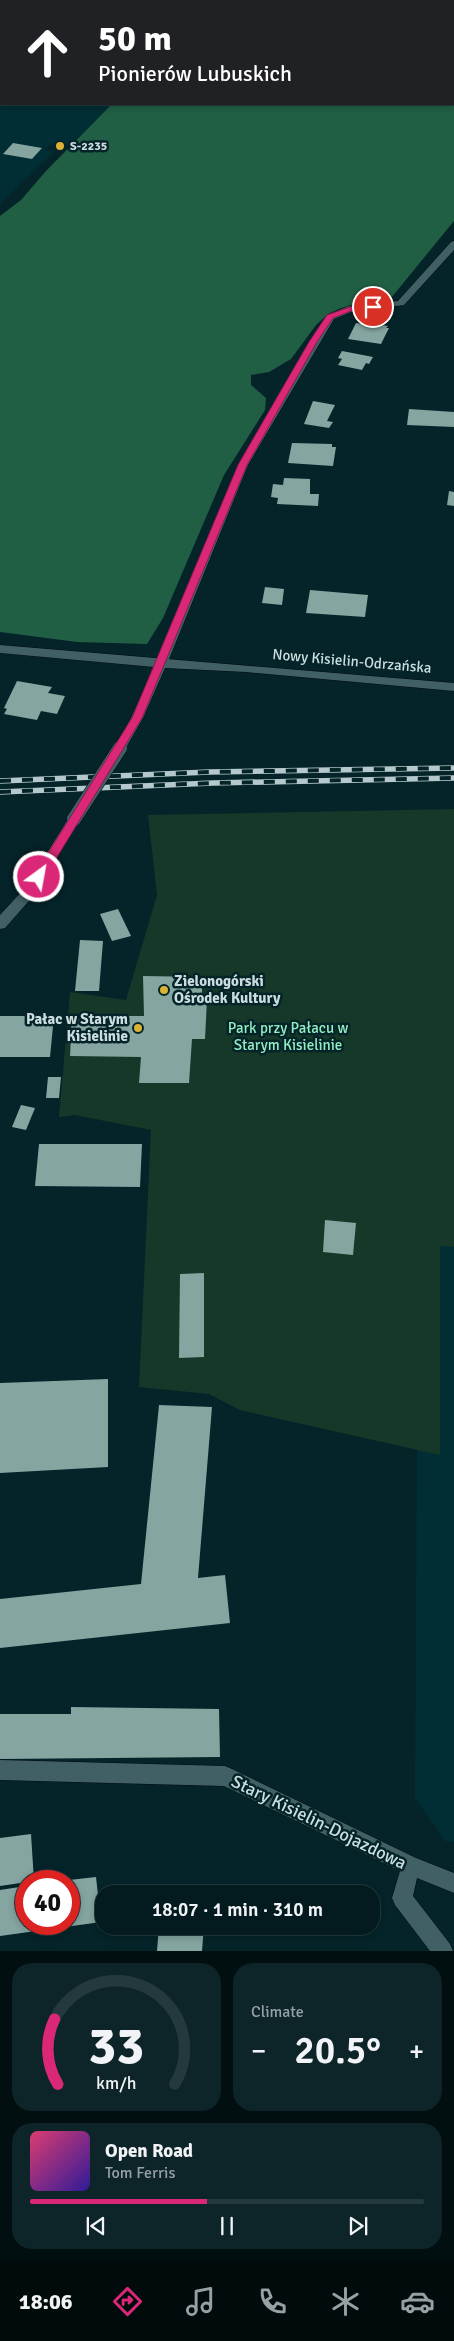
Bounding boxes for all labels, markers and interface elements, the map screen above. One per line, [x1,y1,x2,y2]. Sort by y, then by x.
text: 50 m [98,17,172,60]
icon: ahead [15,20,80,85]
text: Pionierów Lubuskich [98,60,292,87]
place label: S-2235 [70,139,107,154]
marker: S-2235 [54,140,66,152]
pin [352,286,394,328]
icon: arrive [359,293,387,321]
street label: Nowy Kisielin-Odrzańska [272,645,432,677]
position arrow [12,850,64,902]
place label: Zielonogórski Ośrodek Kultury [174,972,281,1007]
marker: Zielonogórski Ośrodek Kultury [158,984,170,996]
place label: Pałac w Starym Kisielinie [26,1010,128,1045]
park label: Park przy Pałacu w Starym Kisielinie [228,1019,348,1054]
marker: Pałac w Starym Kisielinie [132,1022,144,1034]
street label: Stary Kisielin-Dojazdowa [228,1770,410,1874]
speed limit sign: 40 [15,1870,80,1935]
text: 18:07 · 1 min · 310 m [152,1898,323,1922]
text: Climate [251,2002,304,2022]
text: 33 [88,2014,145,2078]
text: 20.5° [294,2027,381,2074]
text: − [251,2034,266,2068]
text: + [409,2034,424,2068]
text: km/h [96,2072,137,2094]
text: Open Road [105,2139,193,2163]
text: Tom Ferris [105,2163,175,2183]
icon: previous [82,2212,110,2240]
icon: pause [213,2212,241,2240]
icon: next [344,2212,372,2240]
icon: directions [110,2284,145,2319]
icon: music [183,2284,218,2319]
icon: phone [255,2284,290,2319]
icon: climate [328,2284,363,2319]
icon: car [400,2284,435,2319]
text: 18:06 [19,2288,73,2315]

